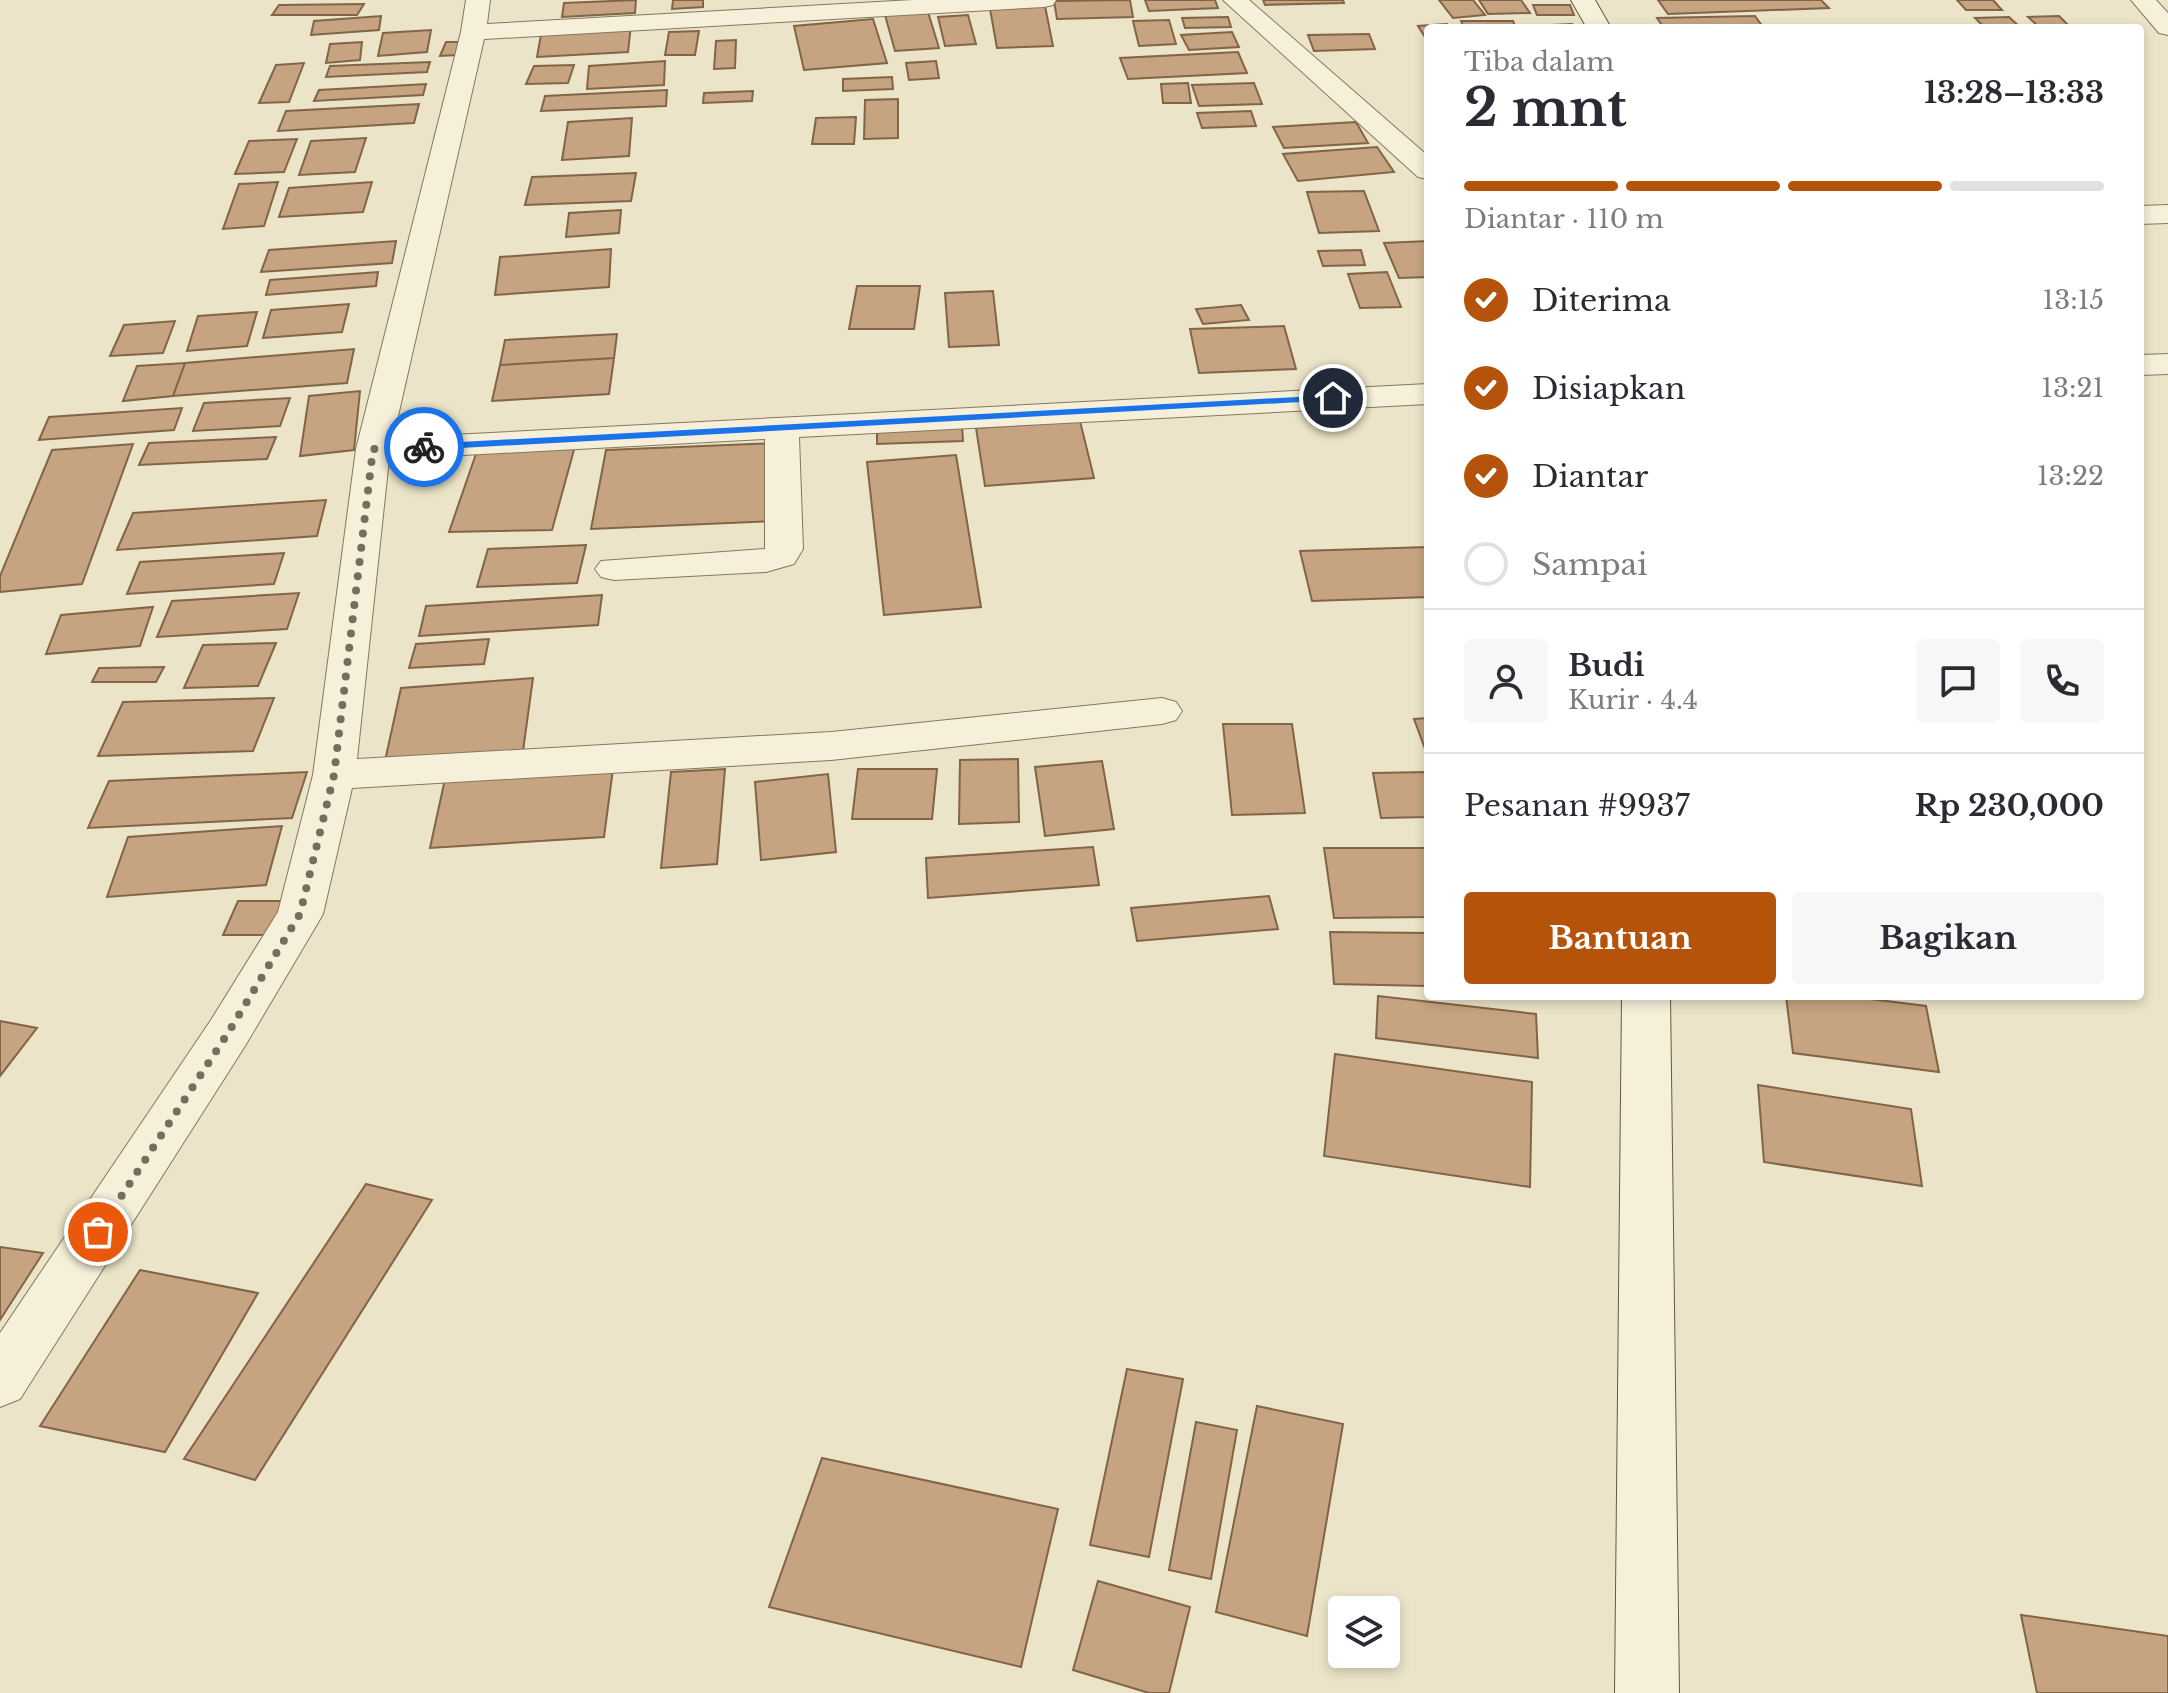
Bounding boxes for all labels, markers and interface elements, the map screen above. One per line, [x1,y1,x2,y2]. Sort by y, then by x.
text: Tiba dalam [1464,46,1614,78]
text: 13:28–13:33 [1924,74,2104,111]
text: 2 mnt [1464,76,1627,140]
text: Diantar · 110 m [1464,203,1664,235]
icon: check [1464,278,1508,322]
text: Diterima [1532,282,1671,319]
text: 13:15 [2043,284,2104,316]
pin [1299,364,1367,432]
icon: check [1464,366,1508,410]
text: Disiapkan [1532,370,1685,407]
text: 13:21 [2041,372,2104,404]
icon: home [1311,376,1355,420]
courier [384,407,464,487]
icon: bike [402,425,446,469]
icon: check [1464,454,1508,498]
text: Diantar [1532,458,1648,495]
text: 13:22 [2037,460,2104,492]
text: Sampai [1532,546,1647,583]
button: person [1464,639,1548,723]
button: chat [1916,639,2000,723]
button: phone [2020,639,2104,723]
text: Budi [1568,647,1645,684]
text: Kurir · 4.4 [1568,684,1698,716]
text: Pesanan #9937 [1464,787,1690,824]
text: Rp 230,000 [1915,787,2104,824]
button: Bantuan [1464,892,1776,984]
button: Bagikan [1792,892,2104,984]
pin [64,1198,132,1266]
icon: bag [76,1210,120,1254]
map controls [1328,1596,1400,1668]
button: layers [1328,1596,1400,1668]

